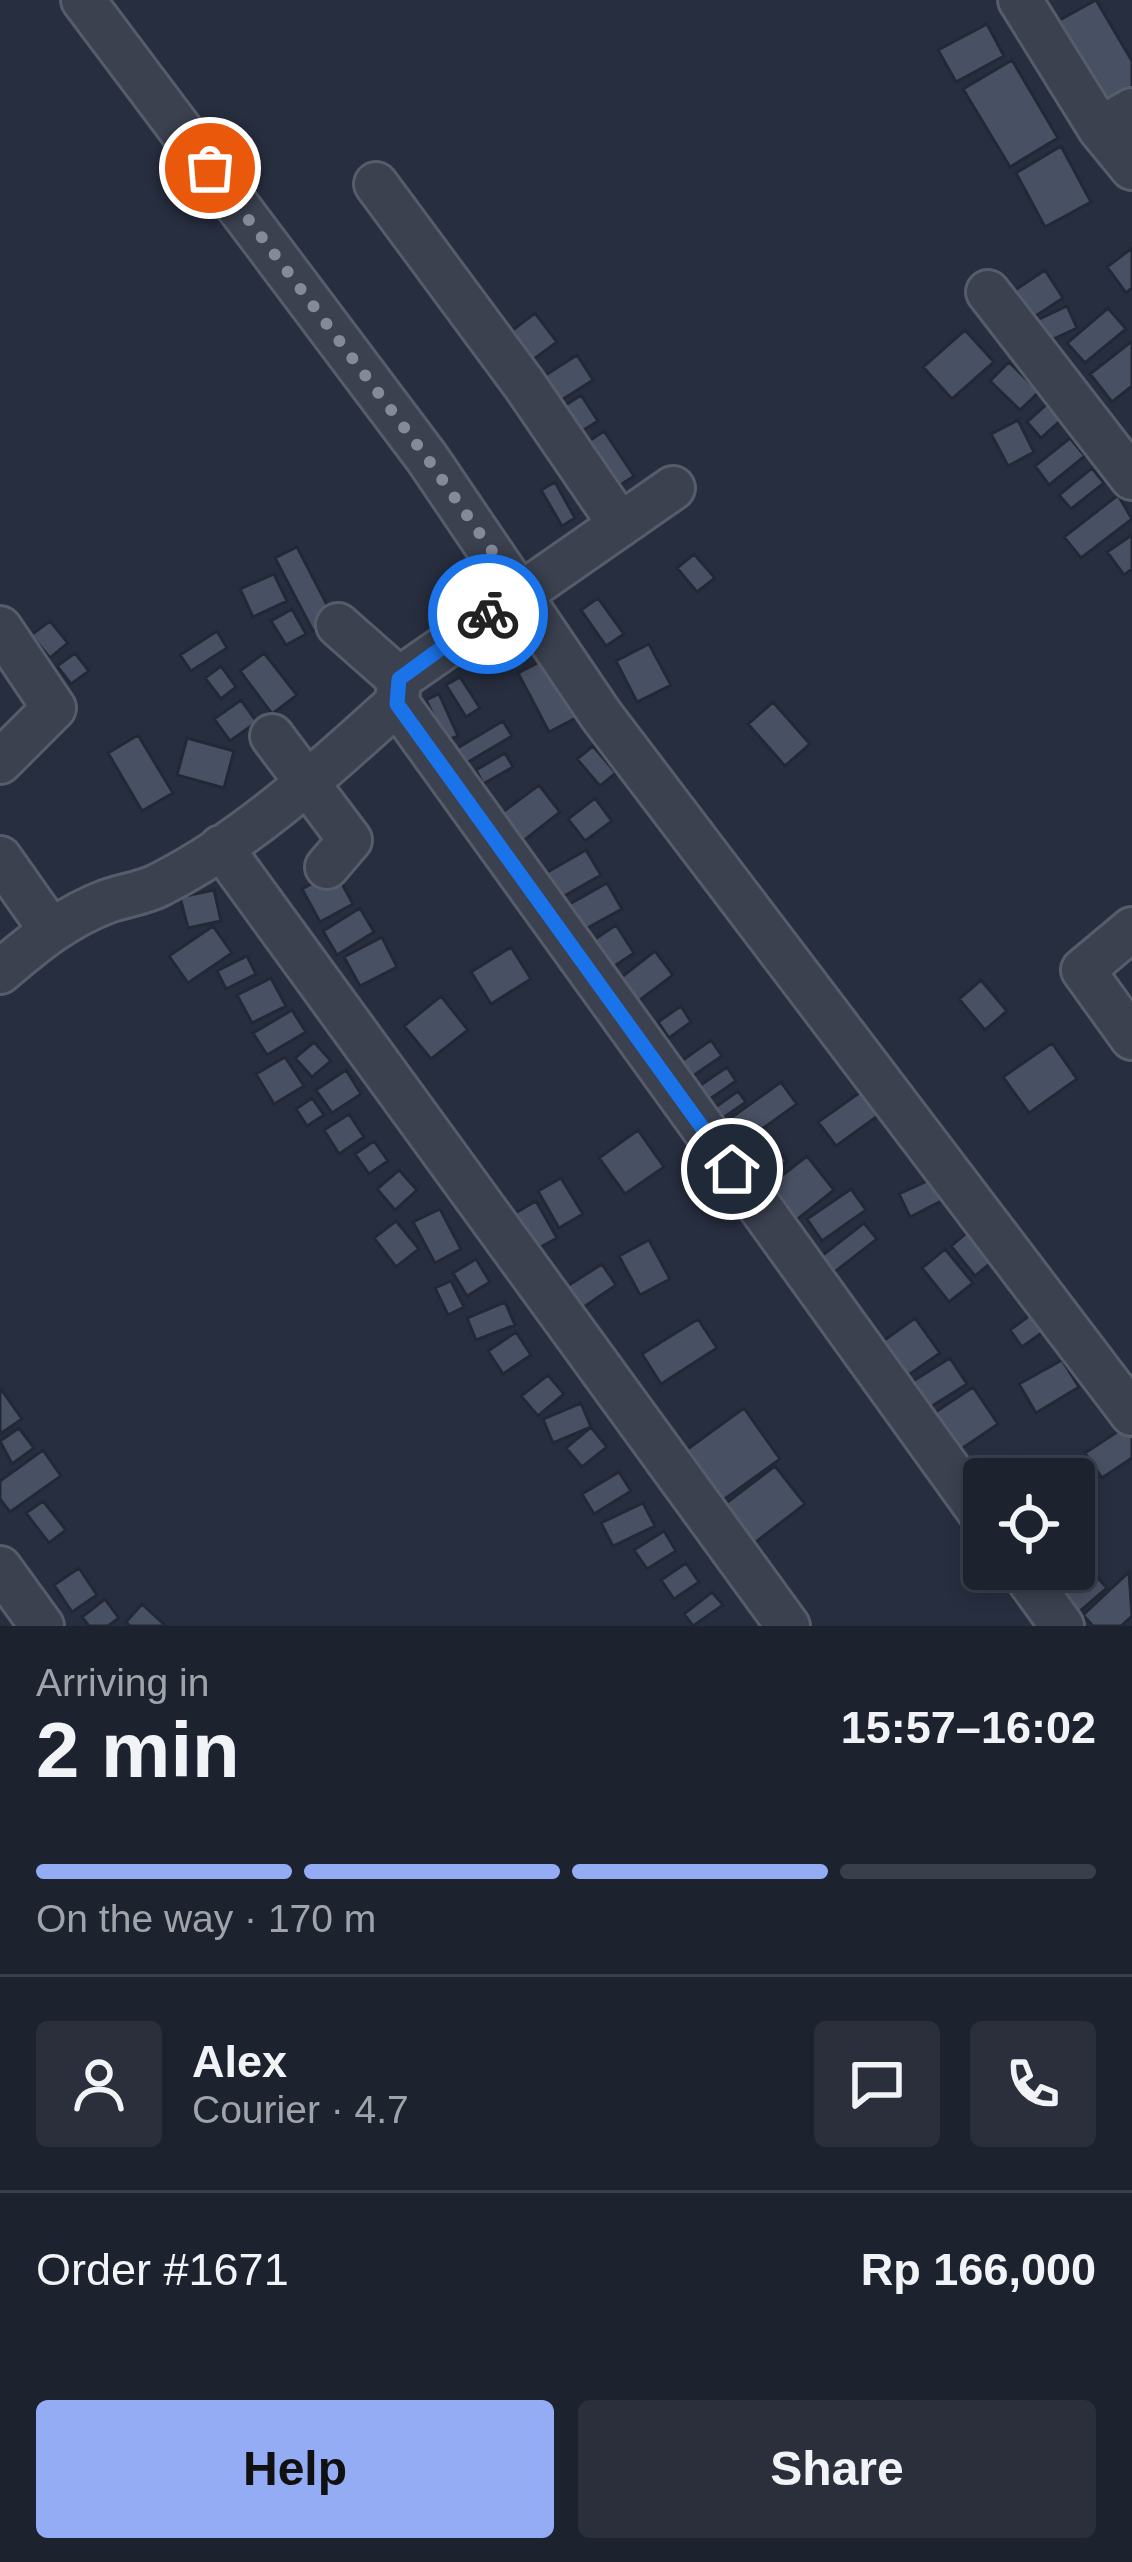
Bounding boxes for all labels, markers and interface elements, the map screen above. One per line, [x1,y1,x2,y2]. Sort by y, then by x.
pin [159,117,261,219]
icon: bag [177,135,243,201]
courier [428,554,548,674]
icon: bike [455,581,521,647]
pin [681,1118,783,1220]
icon: home [699,1136,765,1202]
map controls [963,1458,1095,1590]
button: locate [963,1458,1095,1590]
text: Arriving in [36,1661,209,1704]
text: 15:57–16:02 [841,1702,1096,1753]
text: 2 min [36,1706,240,1794]
text: On the way · 170 m [36,1897,376,1940]
button: person [36,2021,162,2147]
button: chat [814,2021,940,2147]
button: phone [970,2021,1096,2147]
text: Alex [192,2036,287,2087]
text: Courier · 4.7 [192,2088,409,2131]
text: Order #1671 [36,2244,289,2295]
text: Rp 166,000 [861,2244,1096,2295]
button: Help [36,2400,554,2538]
button: Share [578,2400,1096,2538]

